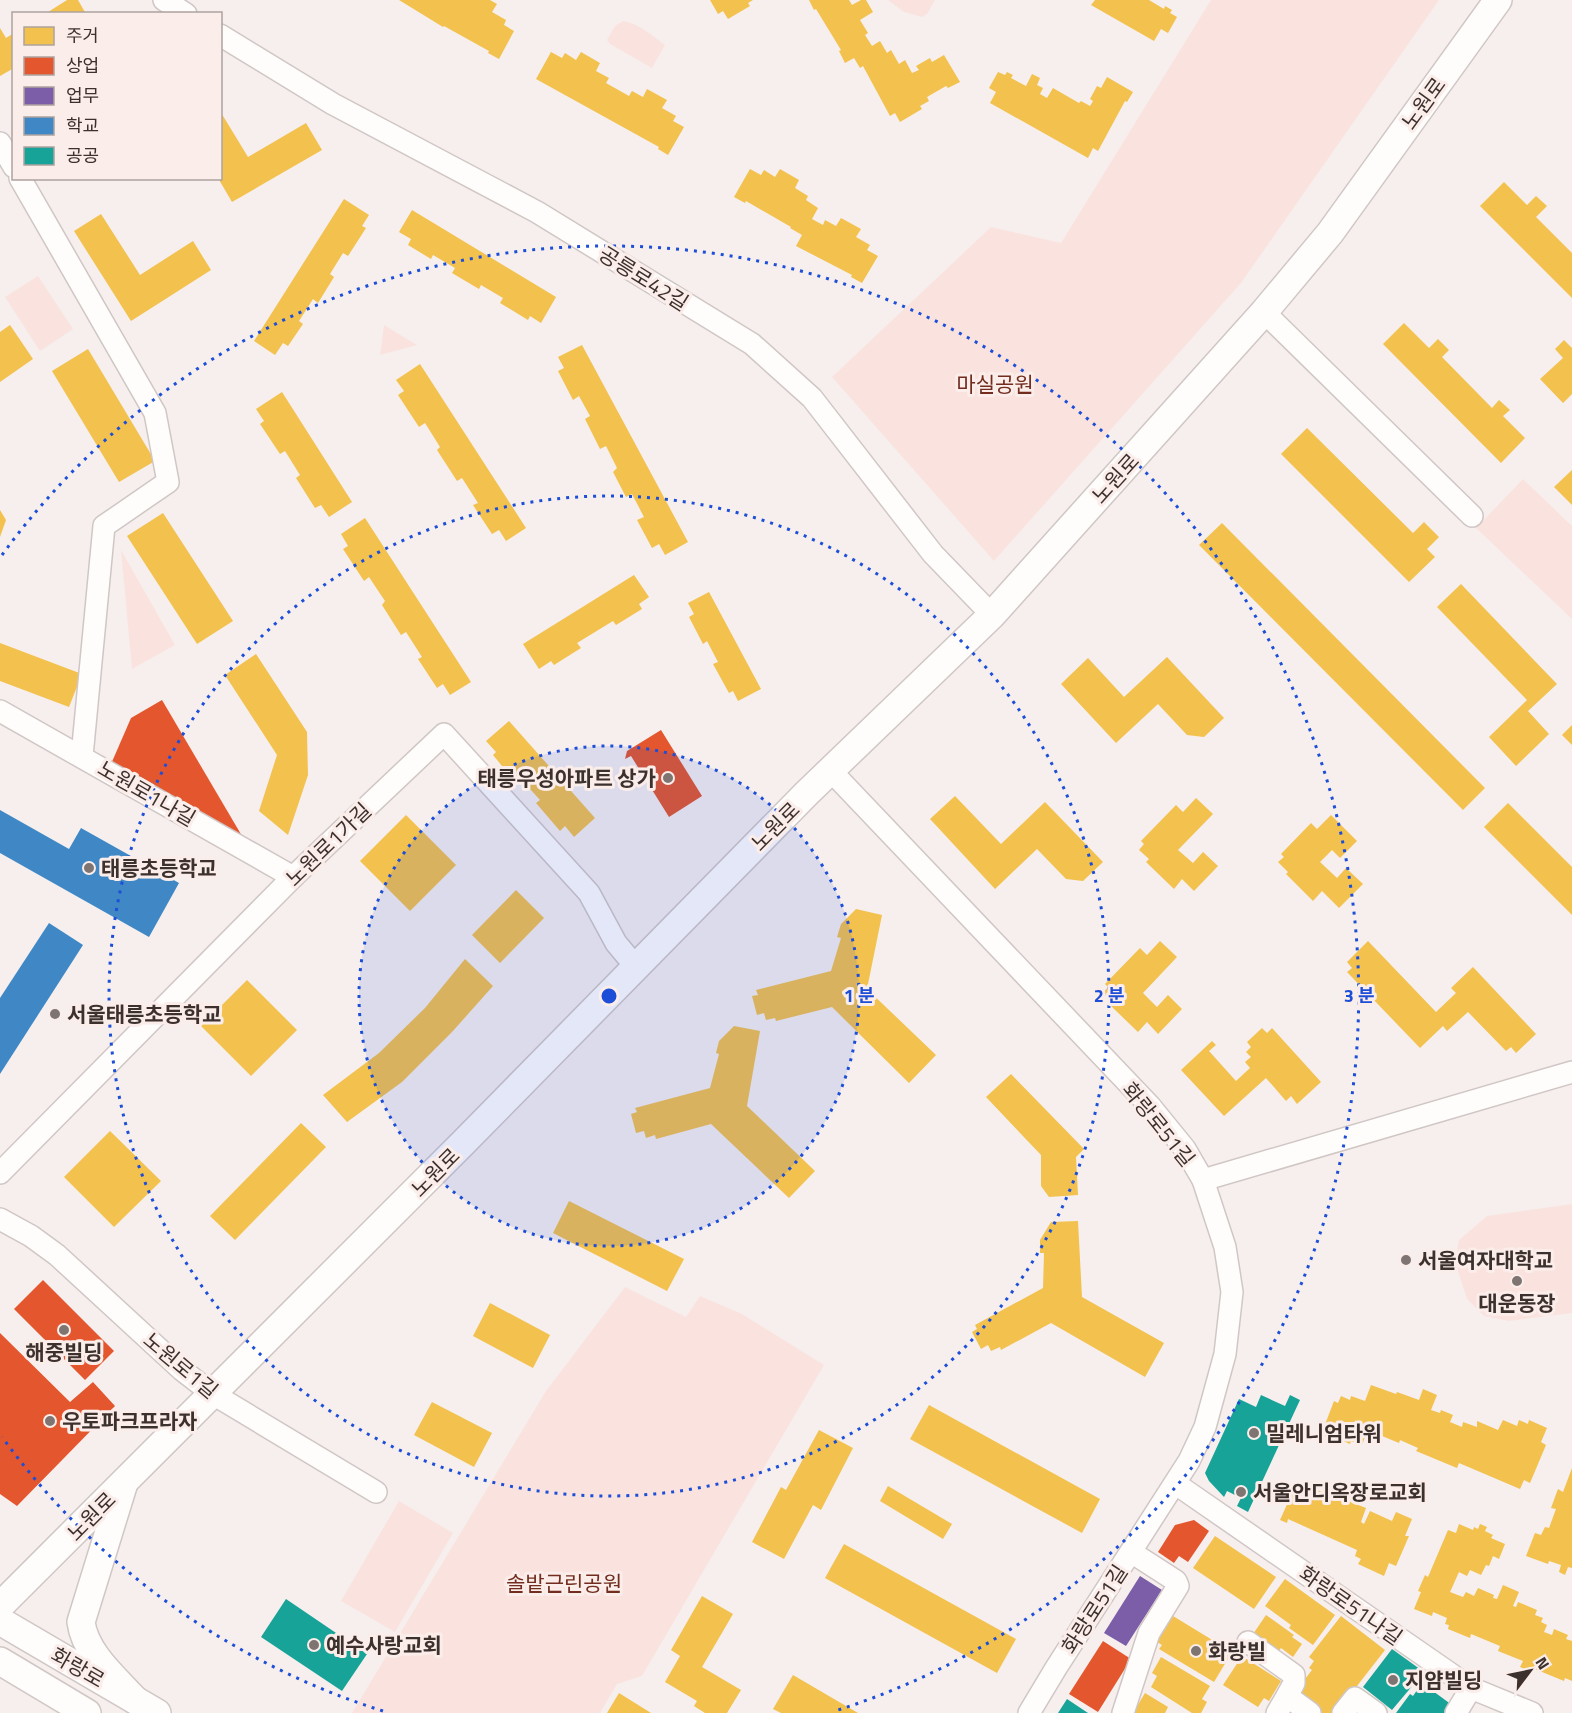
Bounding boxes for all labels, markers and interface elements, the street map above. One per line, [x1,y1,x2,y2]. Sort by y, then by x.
legend [12,12,222,180]
text: 주거 [66,22,99,49]
text: 상업 [66,52,99,79]
street label: 노원로 [1393,70,1453,136]
text: 업무 [66,82,99,109]
text: 학교 [66,112,99,139]
text: 공공 [66,142,99,169]
street label: 공릉로42길 [593,238,695,318]
park label: 마실공원 [956,368,1034,400]
street label: 노원로 [1084,446,1146,510]
street label: 노원로1나길 [92,752,202,834]
place label: 태릉우성아파트 상가 [478,762,656,794]
marker: 태릉우성아파트 상가 [661,771,675,785]
street label: 노원로 [743,794,807,858]
street label: 노원로1가길 [278,795,378,893]
place label: 태릉초등학교 [101,852,217,884]
marker: 태릉초등학교 [82,861,96,875]
text: 1 분 [844,982,875,1009]
text: 2 분 [1094,982,1125,1009]
text: 3 분 [1344,982,1375,1009]
centre of rings [599,986,619,1006]
place label: 서울태릉초등학교 [67,998,222,1030]
marker: 서울태릉초등학교 [48,1007,62,1021]
street label: 화랑로51길 [1115,1075,1203,1173]
street label: 노원로 [403,1140,467,1204]
place label: 서울여자대학교 [1418,1244,1553,1276]
marker: 서울여자대학교 [1399,1253,1413,1267]
marker: 대운동장 [1510,1274,1524,1288]
place label: 대운동장 [1478,1287,1556,1319]
marker: 해중빌딩 [57,1323,71,1337]
street label: 노원로1길 [137,1324,225,1406]
place label: 해중빌딩 [25,1336,103,1368]
place label: 우토파크프라자 [62,1405,197,1437]
marker: 우토파크프라자 [43,1414,57,1428]
place label: 밀레니엄타워 [1266,1417,1382,1449]
marker: 밀레니엄타워 [1247,1426,1261,1440]
place label: 서울안디옥장로교회 [1253,1476,1427,1508]
street label: 노원로 [59,1484,123,1548]
marker: 서울안디옥장로교회 [1234,1485,1248,1499]
street label: 화랑로51나길 [1293,1557,1409,1653]
street label: 화랑로51길 [1053,1558,1135,1660]
park label: 솔밭근린공원 [506,1567,622,1599]
place label: 예수사랑교회 [326,1629,442,1661]
place label: 화랑빌 [1208,1635,1266,1667]
marker: 예수사랑교회 [307,1638,321,1652]
street label: 화랑로 [45,1639,111,1695]
north arrow [1500,1641,1560,1701]
marker: 화랑빌 [1189,1644,1203,1658]
text: N [1530,1652,1556,1674]
place label: 지얌빌딩 [1405,1664,1482,1696]
marker: 지얌빌딩 [1386,1673,1400,1687]

